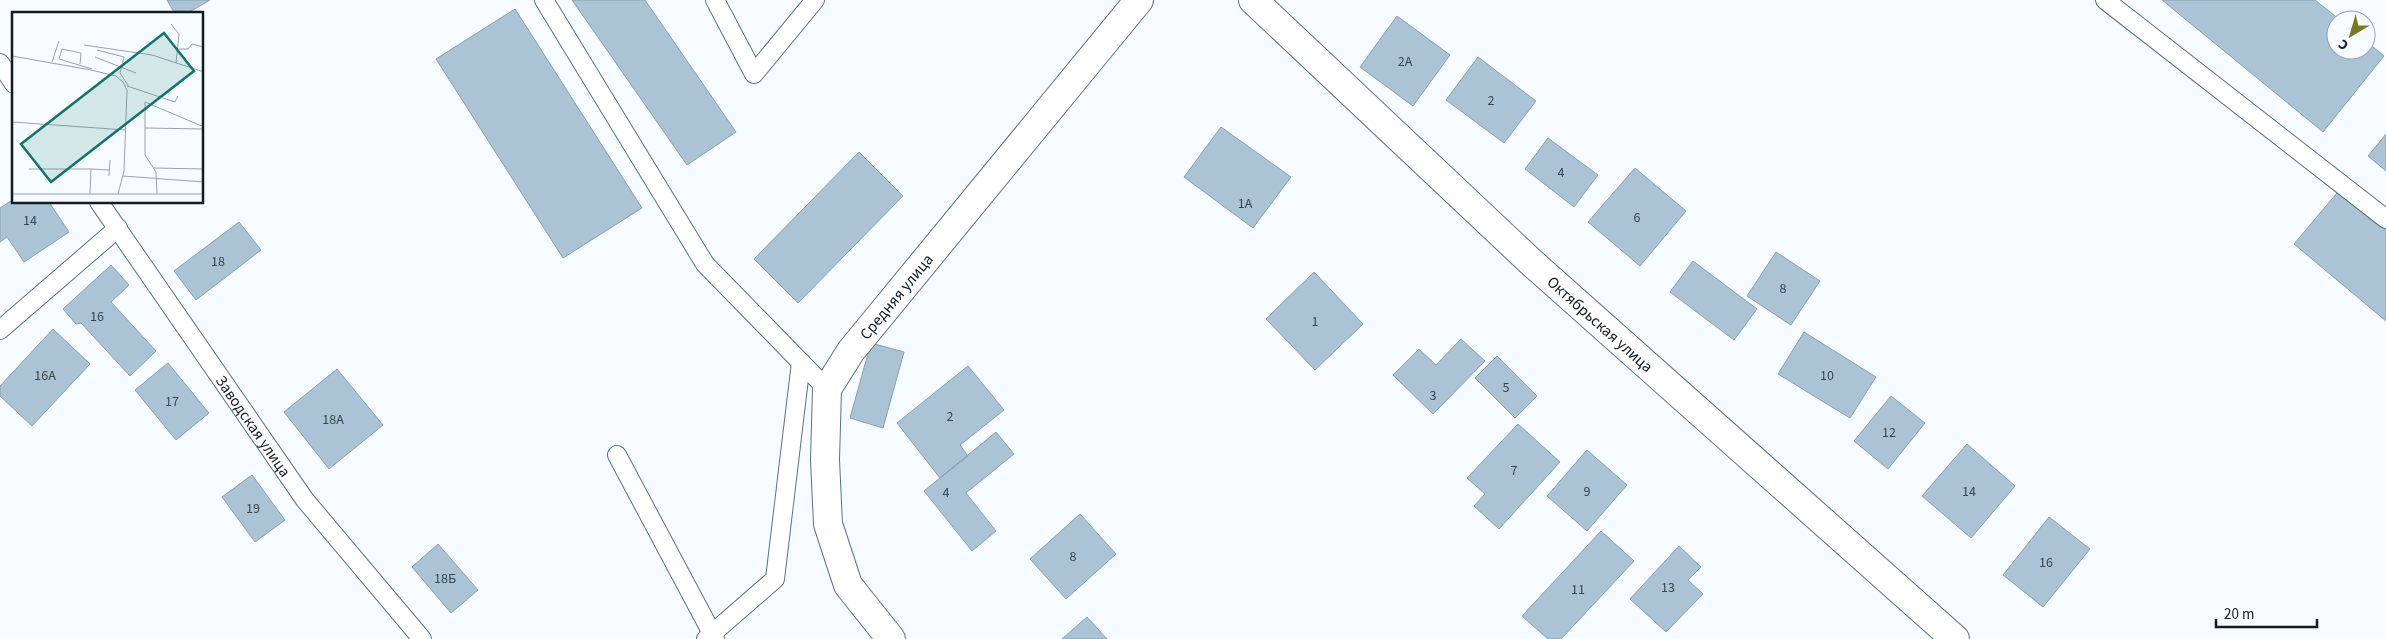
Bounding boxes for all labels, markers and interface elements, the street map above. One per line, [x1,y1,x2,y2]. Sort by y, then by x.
north arrow [2326,10,2376,60]
inset map [12,12,204,204]
text: С [2334,34,2353,55]
house number: 2А [1398,52,1413,72]
house number: 2 [1488,91,1495,111]
house number: 4 [1558,163,1565,183]
house number: 1А [1238,194,1253,214]
house number: 6 [1634,208,1641,228]
house number: 14 [23,211,37,231]
street label: Средняя улица [855,249,939,345]
house number: 18 [211,252,225,272]
street label: Октябрьская улица [1542,271,1658,378]
house number: 8 [1780,279,1787,299]
house number: 16 [90,307,104,327]
house number: 1 [1312,312,1319,332]
house number: 16А [34,366,56,386]
house number: 10 [1820,366,1834,386]
street label: Заводская улица [210,371,296,481]
house number: 5 [1503,378,1510,398]
house number: 3 [1430,386,1437,406]
house number: 17 [165,392,179,412]
house number: 2 [947,407,954,427]
house number: 18А [322,410,344,430]
house number: 12 [1882,423,1896,443]
house number: 7 [1511,461,1518,481]
house number: 9 [1584,482,1591,502]
house number: 14 [1962,482,1976,502]
house number: 4 [943,483,950,503]
house number: 19 [246,499,260,519]
house number: 8 [1070,547,1077,567]
house number: 16 [2039,553,2053,573]
house number: 18Б [434,569,456,589]
house number: 13 [1661,578,1675,598]
house number: 11 [1571,580,1585,600]
scale bar [2216,596,2317,628]
text: 20 m [2224,604,2254,625]

